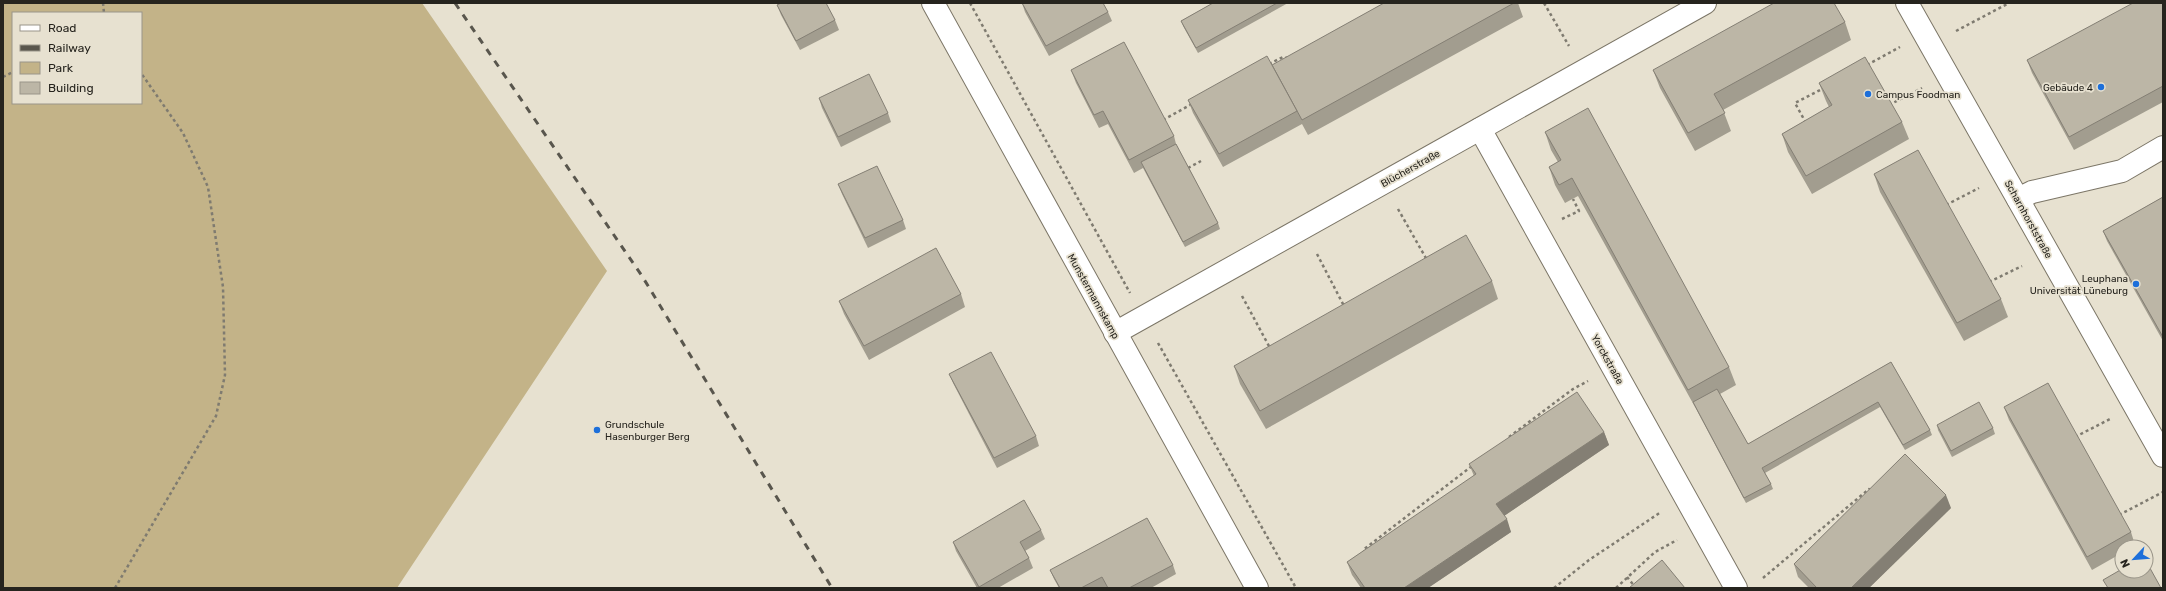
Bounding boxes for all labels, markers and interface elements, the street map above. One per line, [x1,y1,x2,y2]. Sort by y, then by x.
legend [12,12,142,104]
text: Road [48,21,76,35]
text: Railway [48,41,91,55]
text: Park [48,61,74,75]
text: Building [48,81,94,95]
place label: Gebäude 4 [2043,82,2093,94]
marker: Gebäude 4 [2096,82,2106,92]
marker: Campus Foodman [1863,89,1873,99]
place label: Campus Foodman [1876,89,1960,101]
street label: Blücherstraße [1379,147,1443,190]
street label: Scharnhorststraße [2002,178,2055,261]
street label: Munstermannskamp [1065,252,1122,341]
place label: Leuphana Universität Lüneburg [2030,273,2128,297]
marker: Leuphana Universität Lüneburg [2131,279,2141,289]
street label: Yorckstraße [1588,332,1626,387]
place label: Grundschule Hasenburger Berg [605,419,690,443]
marker: Grundschule Hasenburger Berg [592,425,602,435]
north arrow [2114,539,2154,579]
text: N [2118,557,2133,570]

